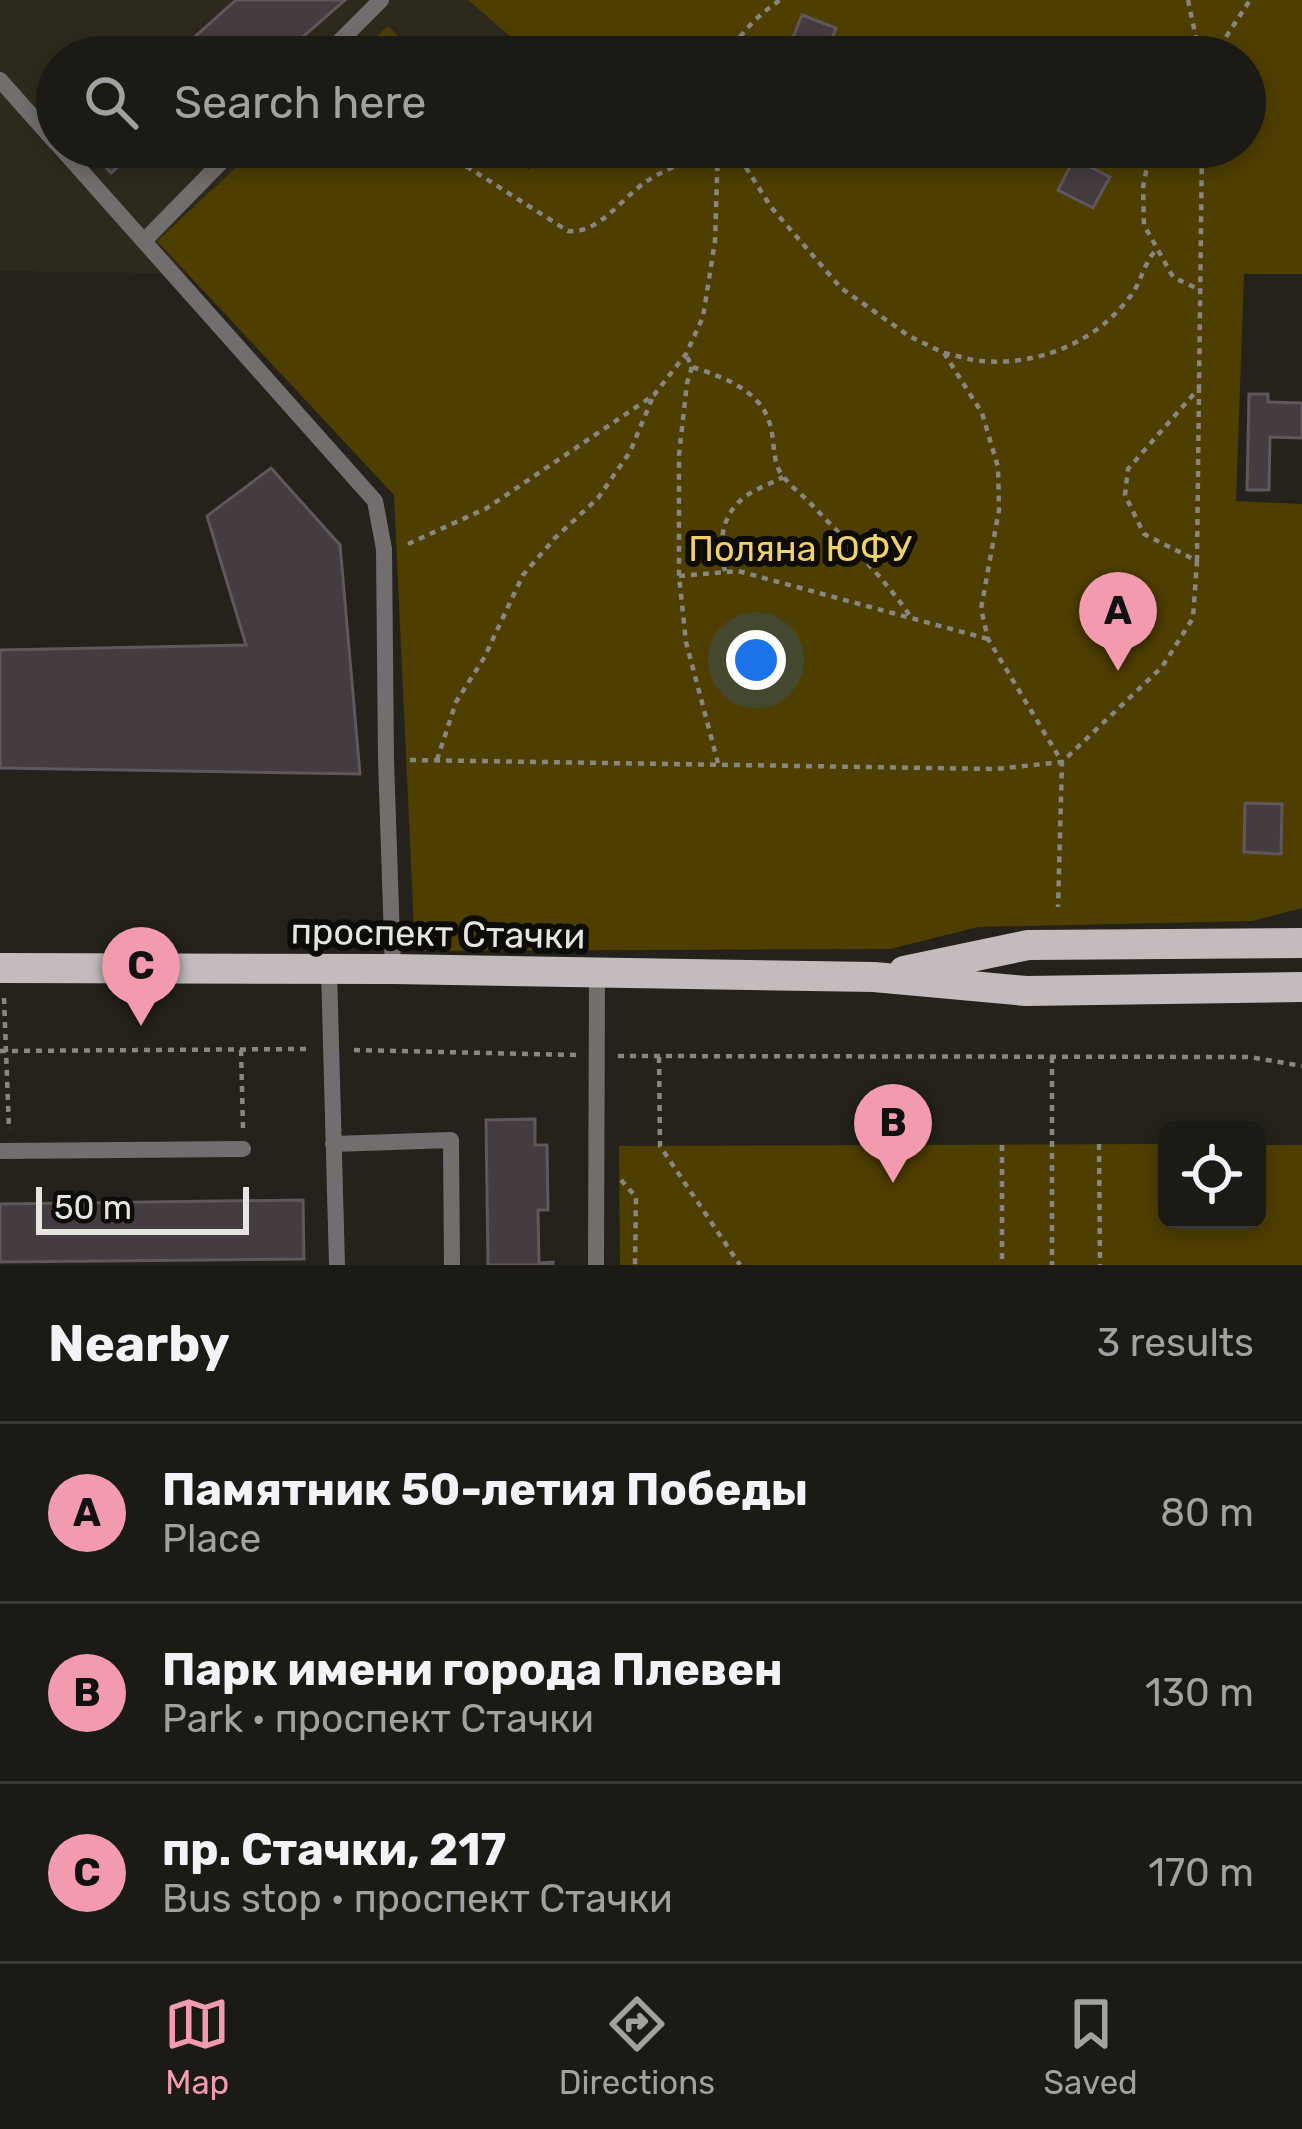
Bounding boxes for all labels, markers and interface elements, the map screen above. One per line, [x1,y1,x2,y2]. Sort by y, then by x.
search box [36,36,1266,168]
icon: search [78,69,144,135]
text: Search here [174,76,426,129]
park label: Поляна ЮФУ [688,527,912,570]
pin: A [1079,572,1157,671]
your location [726,630,786,690]
street label: проспект Стачки [290,909,586,958]
pin: C [102,927,180,1026]
pin: B [854,1084,932,1183]
map controls [1158,1121,1266,1229]
button: locate [1158,1121,1266,1229]
scale bar [36,1181,249,1234]
text: 50 m [54,1188,132,1227]
text: Nearby [48,1313,230,1374]
text: 3 results [1097,1320,1254,1366]
text: Памятник 50-летия Победы [162,1463,808,1516]
text: A [73,1490,101,1536]
text: 80 m [1160,1490,1254,1536]
text: Place [162,1516,261,1562]
text: Парк имени города Плевен [162,1643,783,1696]
text: B [73,1670,101,1716]
text: 130 m [1145,1670,1254,1716]
text: Park · проспект Стачки [162,1696,594,1742]
text: пр. Стачки, 217 [162,1823,506,1876]
text: C [73,1850,101,1896]
text: 170 m [1148,1850,1254,1896]
text: Bus stop · проспект Стачки [162,1876,673,1922]
tab: Map [164,1991,230,2102]
tab: Directions [559,1991,715,2102]
tab: Saved [1044,1991,1138,2102]

